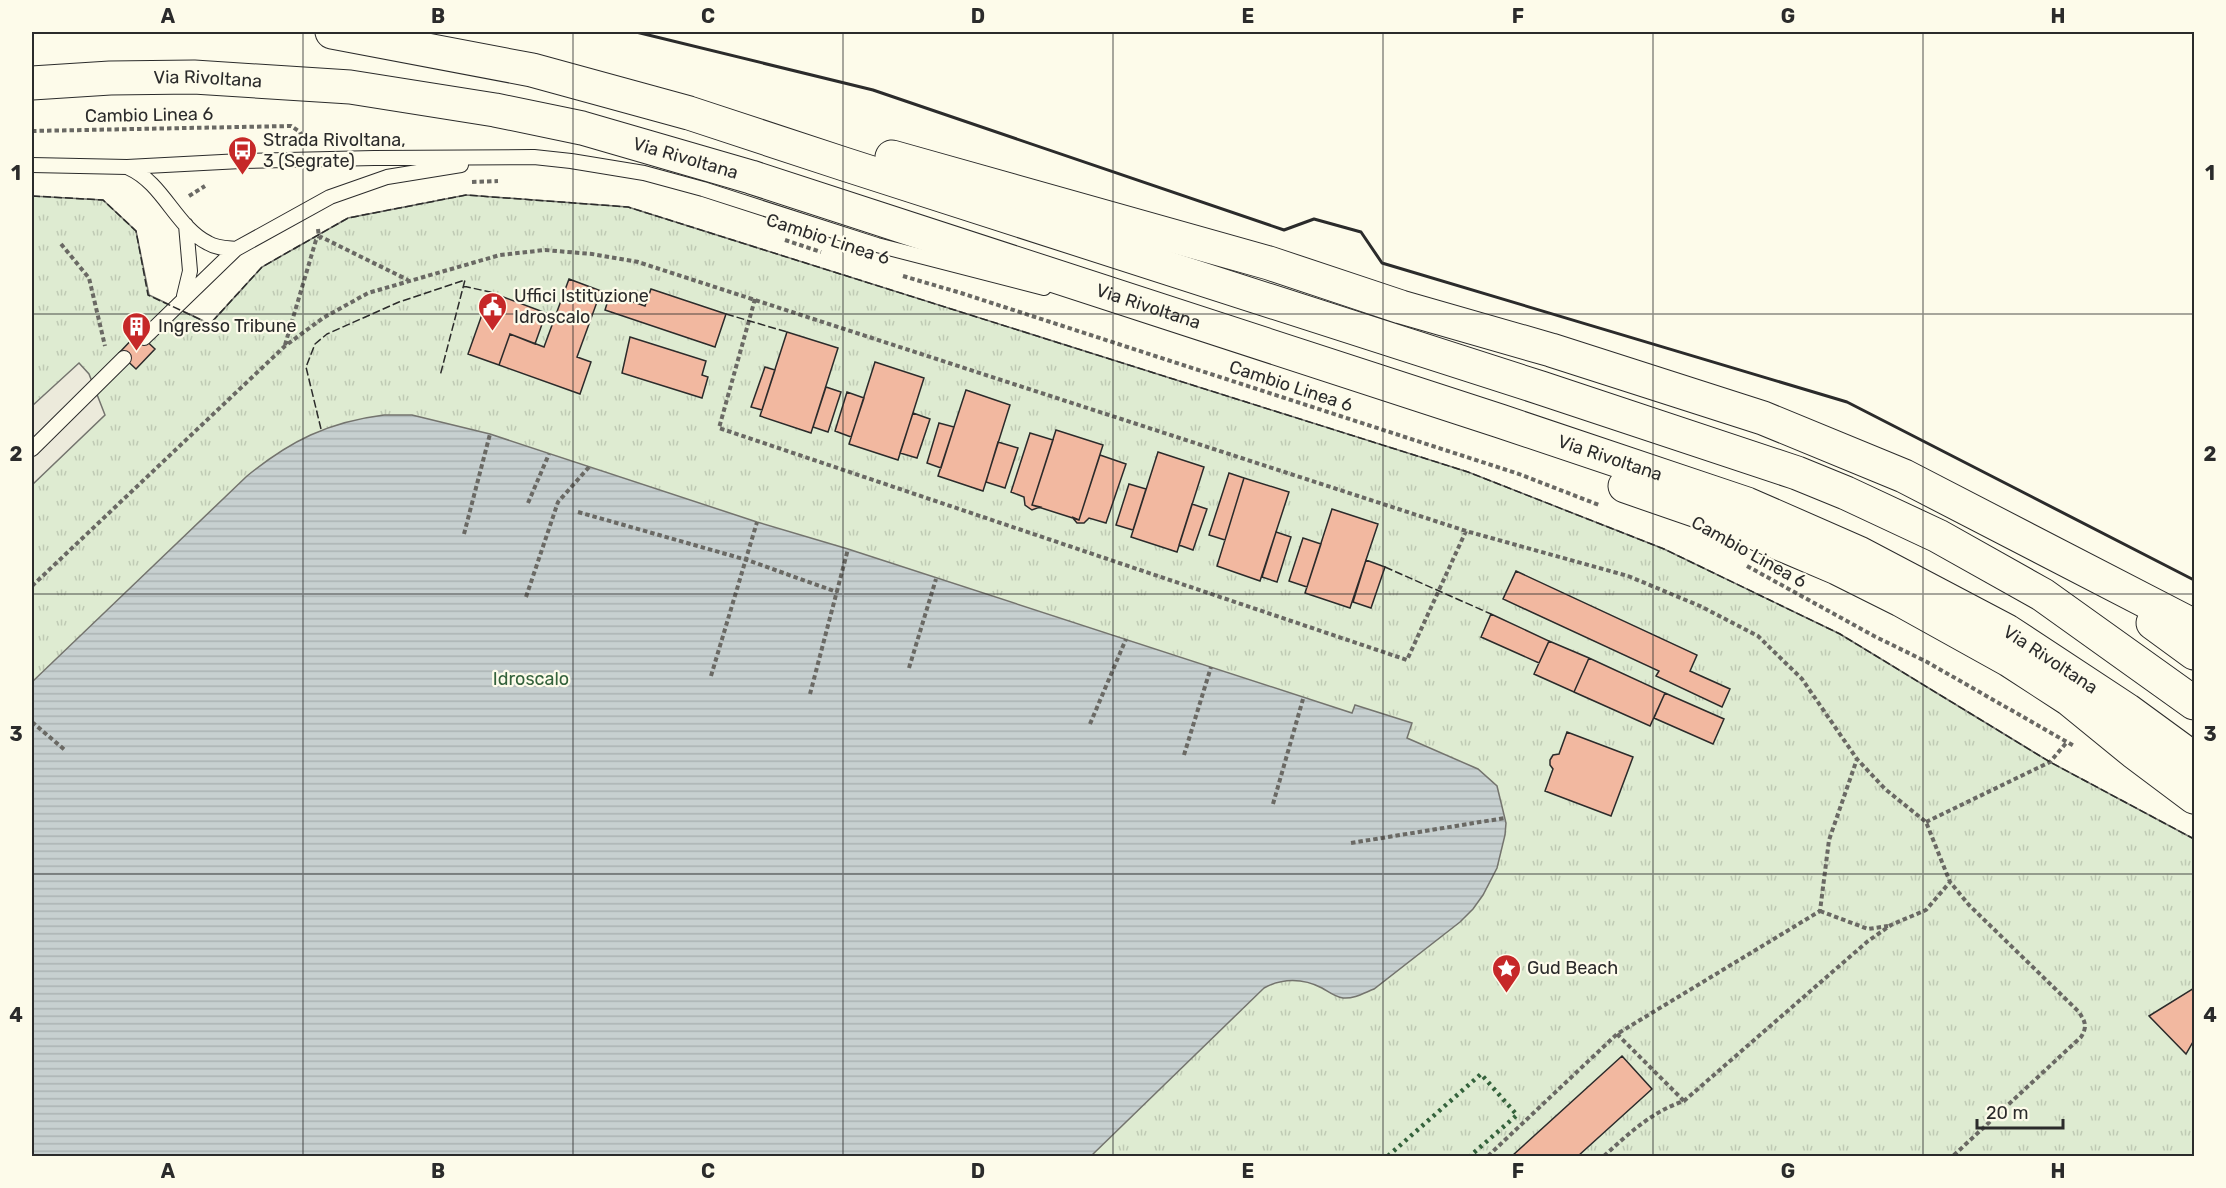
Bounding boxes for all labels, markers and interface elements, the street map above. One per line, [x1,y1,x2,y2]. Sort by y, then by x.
text: A [161,4,176,28]
text: B [431,4,445,28]
text: C [701,4,715,28]
text: D [971,4,985,28]
text: E [1242,4,1254,28]
text: F [1512,4,1524,28]
text: G [1781,4,1795,28]
text: H [2051,4,2065,28]
street label: Via Rivoltana [153,66,263,92]
street label: Cambio Linea 6 [85,103,214,127]
place label: Strada Rivoltana, 3 (Segrate) [263,129,406,172]
street label: Via Rivoltana [630,132,741,184]
bus stop icon: Strada Rivoltana, 3 (Segrate) [226,134,258,176]
text: 1 [11,161,21,185]
text: 1 [2205,161,2215,185]
street label: Cambio Linea 6 [764,209,893,269]
street label: Via Rivoltana [1093,279,1203,334]
place label: Uffici Istituzione Idroscalo [514,285,649,328]
public building icon: Uffici Istituzione Idroscalo [477,290,509,332]
building icon: Ingresso Tribune [121,310,153,352]
place label: Ingresso Tribune [158,315,297,337]
street label: Cambio Linea 6 [1227,356,1356,416]
street label: Via Rivoltana [1555,430,1665,486]
text: 2 [10,442,23,466]
text: 2 [2204,442,2217,466]
street label: Cambio Linea 6 [1688,511,1811,593]
street label: Via Rivoltana [1999,621,2102,699]
park label: Idroscalo [493,668,569,690]
text: 3 [9,722,23,746]
text: 3 [2203,722,2217,746]
place icon: Gud Beach [1490,952,1522,994]
place label: Gud Beach [1527,957,1618,979]
text: 4 [9,1003,23,1027]
text: 4 [2203,1003,2217,1027]
scale bar [1977,1092,2062,1130]
text: 20 m [1986,1102,2028,1124]
text: A [161,1159,176,1183]
text: B [431,1159,445,1183]
text: C [701,1159,715,1183]
text: D [971,1159,985,1183]
text: E [1242,1159,1254,1183]
text: F [1512,1159,1524,1183]
text: G [1781,1159,1795,1183]
text: H [2051,1159,2065,1183]

